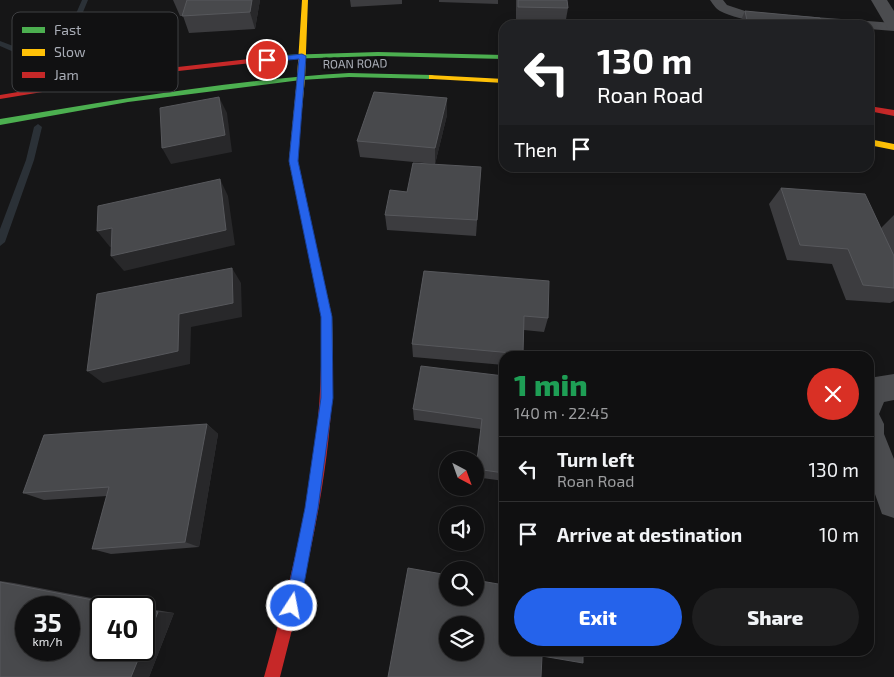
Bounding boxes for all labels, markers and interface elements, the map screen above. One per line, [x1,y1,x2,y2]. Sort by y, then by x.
legend [12,12,178,92]
text: Fast [54,21,81,38]
pin [246,39,288,81]
text: 130 m [597,39,692,81]
icon: left [514,40,579,105]
text: Slow [54,43,86,60]
icon: arrive [253,46,281,74]
street label: ROAN ROAD [322,55,388,71]
text: Jam [54,66,79,83]
text: Roan Road [597,81,703,107]
icon: arrive [567,135,595,163]
text: Then [514,138,557,161]
text: 1 min [514,366,588,402]
button: close [807,368,859,420]
text: 140 m · 22:45 [514,403,609,422]
text: Turn left [557,448,634,471]
north arrow [439,451,484,496]
map controls [439,451,484,661]
icon: left [514,455,542,483]
text: 130 m [809,458,859,481]
text: Roan Road [557,471,634,490]
button: sound [439,506,484,551]
icon: arrive [514,520,542,548]
text: Arrive at destination [557,523,742,546]
text: 10 m [819,523,859,546]
button: search [439,561,484,606]
position arrow [265,579,317,631]
button: Exit [514,588,682,646]
button: Share [692,588,859,646]
speed limit sign: 40 [90,596,155,661]
text: 35 [34,607,61,637]
button: layers [439,616,484,661]
text: km/h [33,634,62,648]

